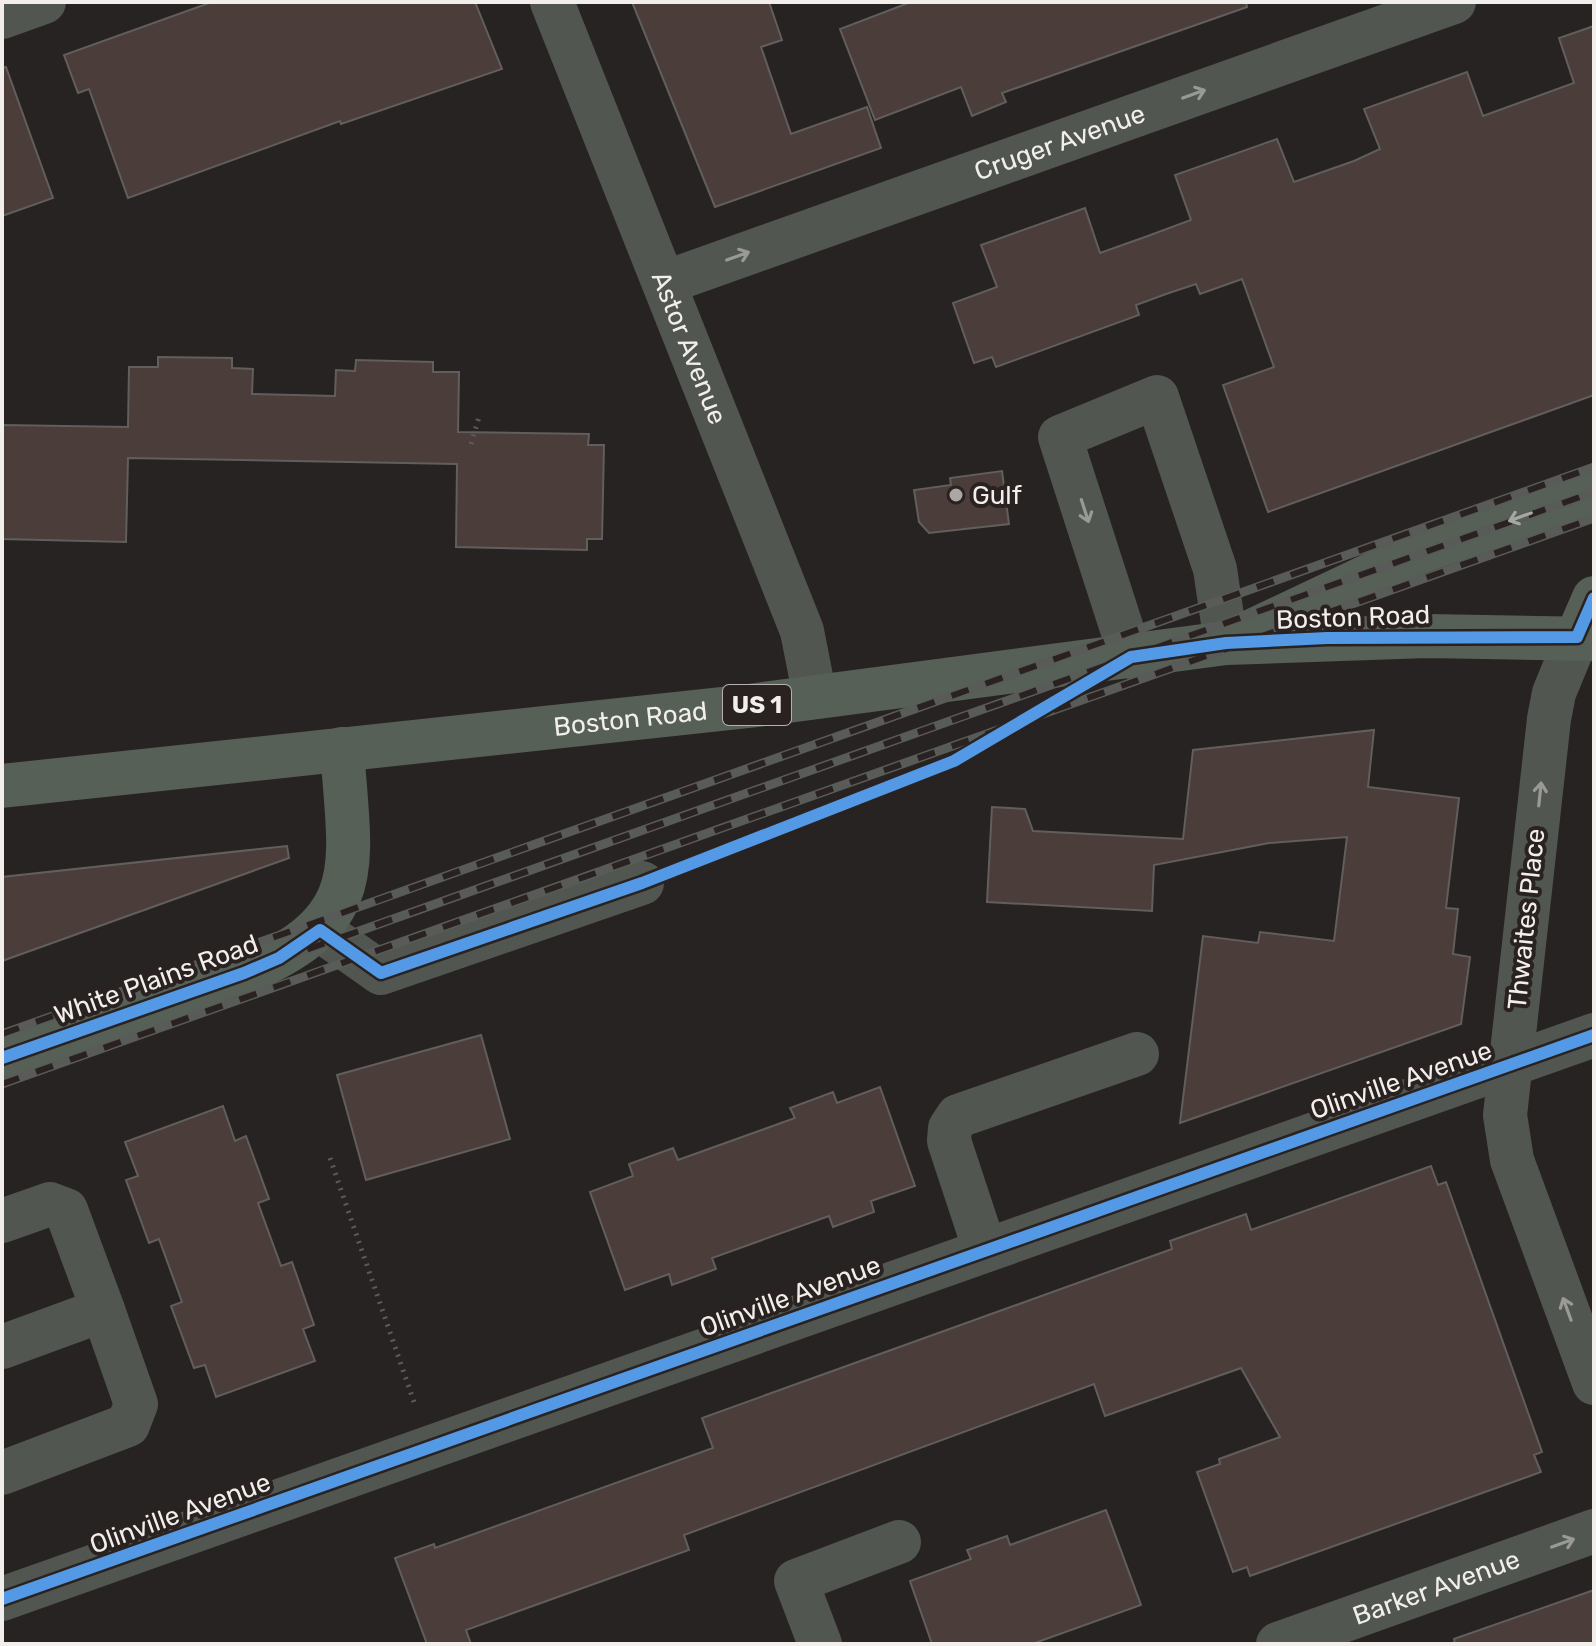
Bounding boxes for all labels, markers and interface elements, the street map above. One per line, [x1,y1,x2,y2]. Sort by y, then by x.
one-way arrow [1181,86,1206,101]
street label: Cruger Avenue [970,98,1149,187]
one-way arrow [725,248,750,263]
street label: Astor Avenue [645,267,733,429]
place label: Gulf [972,480,1022,511]
marker: Gulf [947,486,965,504]
one-way arrow [1078,498,1093,523]
one-way arrow [1509,511,1533,525]
street label: Boston Road [1275,599,1431,636]
road number: US 1 [723,685,791,725]
street label: Boston Road [552,696,709,743]
one-way arrow [1533,781,1548,808]
street label: Thwaites Place [1502,827,1551,1011]
street label: White Plains Road [50,928,262,1031]
street label: Olinville Avenue [1306,1035,1496,1126]
street label: Olinville Avenue [695,1249,885,1344]
one-way arrow [1559,1298,1573,1322]
street label: Olinville Avenue [85,1466,275,1561]
one-way arrow [1550,1534,1575,1549]
street label: Barker Avenue [1349,1544,1524,1632]

